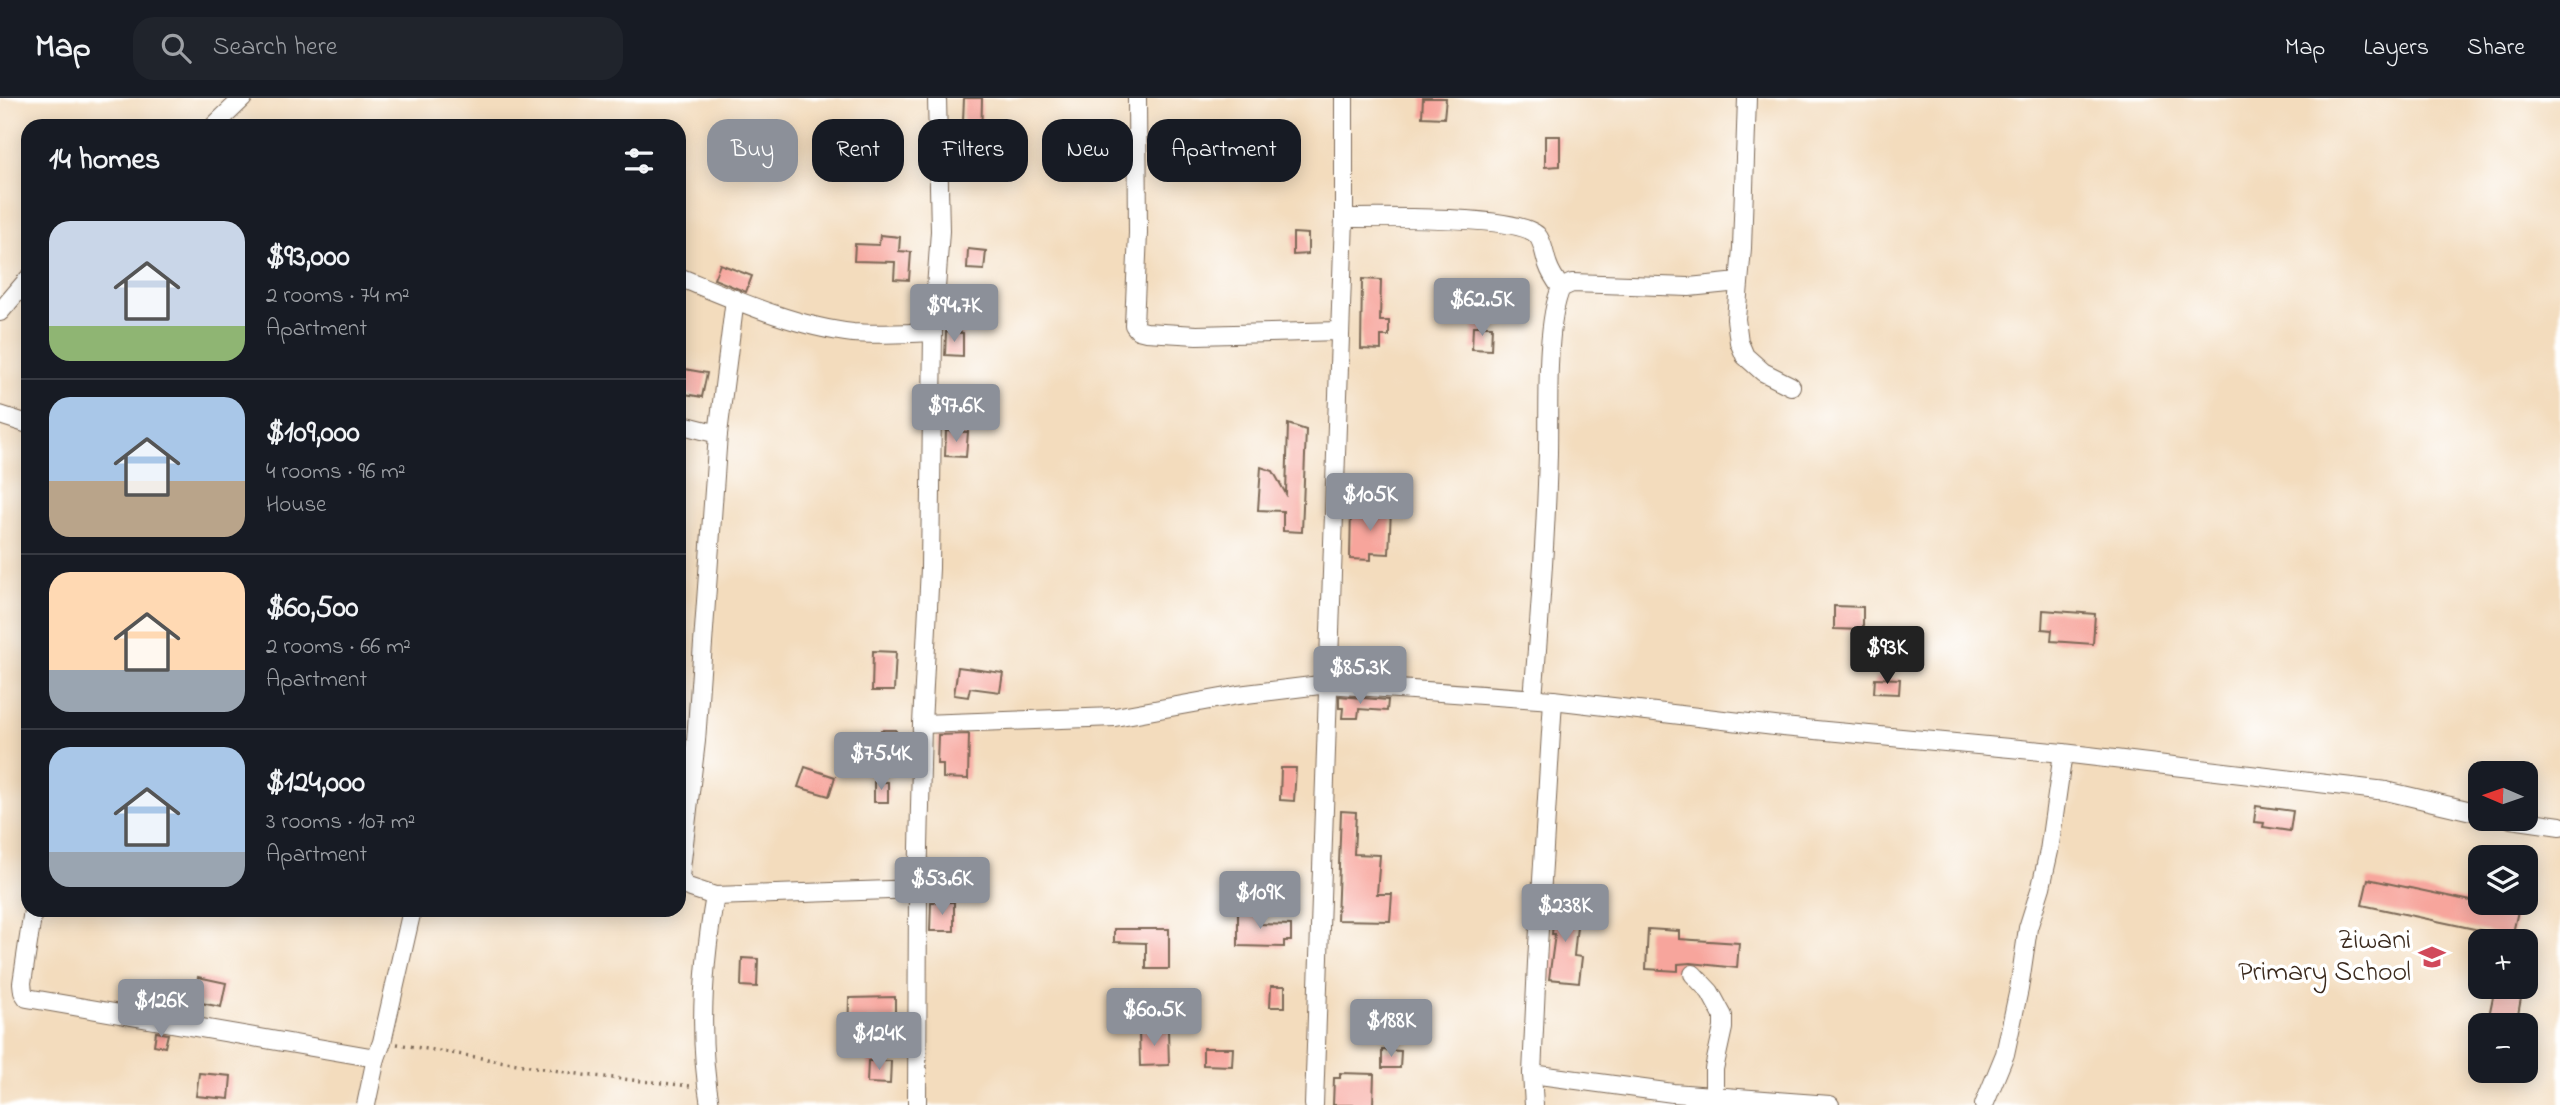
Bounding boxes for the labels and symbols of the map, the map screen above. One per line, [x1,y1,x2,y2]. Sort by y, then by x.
pin: $62.5K [1425,278,1539,338]
pin: $94.7K [897,285,1011,344]
pin: $97.6K [899,384,1013,444]
pin: $105K [1321,474,1419,533]
pin: $93K [1846,626,1928,686]
pin: $85.3K [1303,646,1417,706]
pin: $75.4K [824,732,938,792]
north arrow [2468,761,2538,831]
pin: $53.6K [885,858,999,917]
pin: $109K [1211,872,1309,931]
pin: $238K [1516,884,1614,944]
place label: Ziwani Primary School [2238,921,2411,994]
school or university icon: Ziwani Primary School [2417,942,2447,972]
pin: $126K [112,979,210,1039]
pin: $60.5K [1097,988,1211,1048]
pin: $188K [1342,1000,1440,1059]
pin: $124K [830,1012,928,1072]

